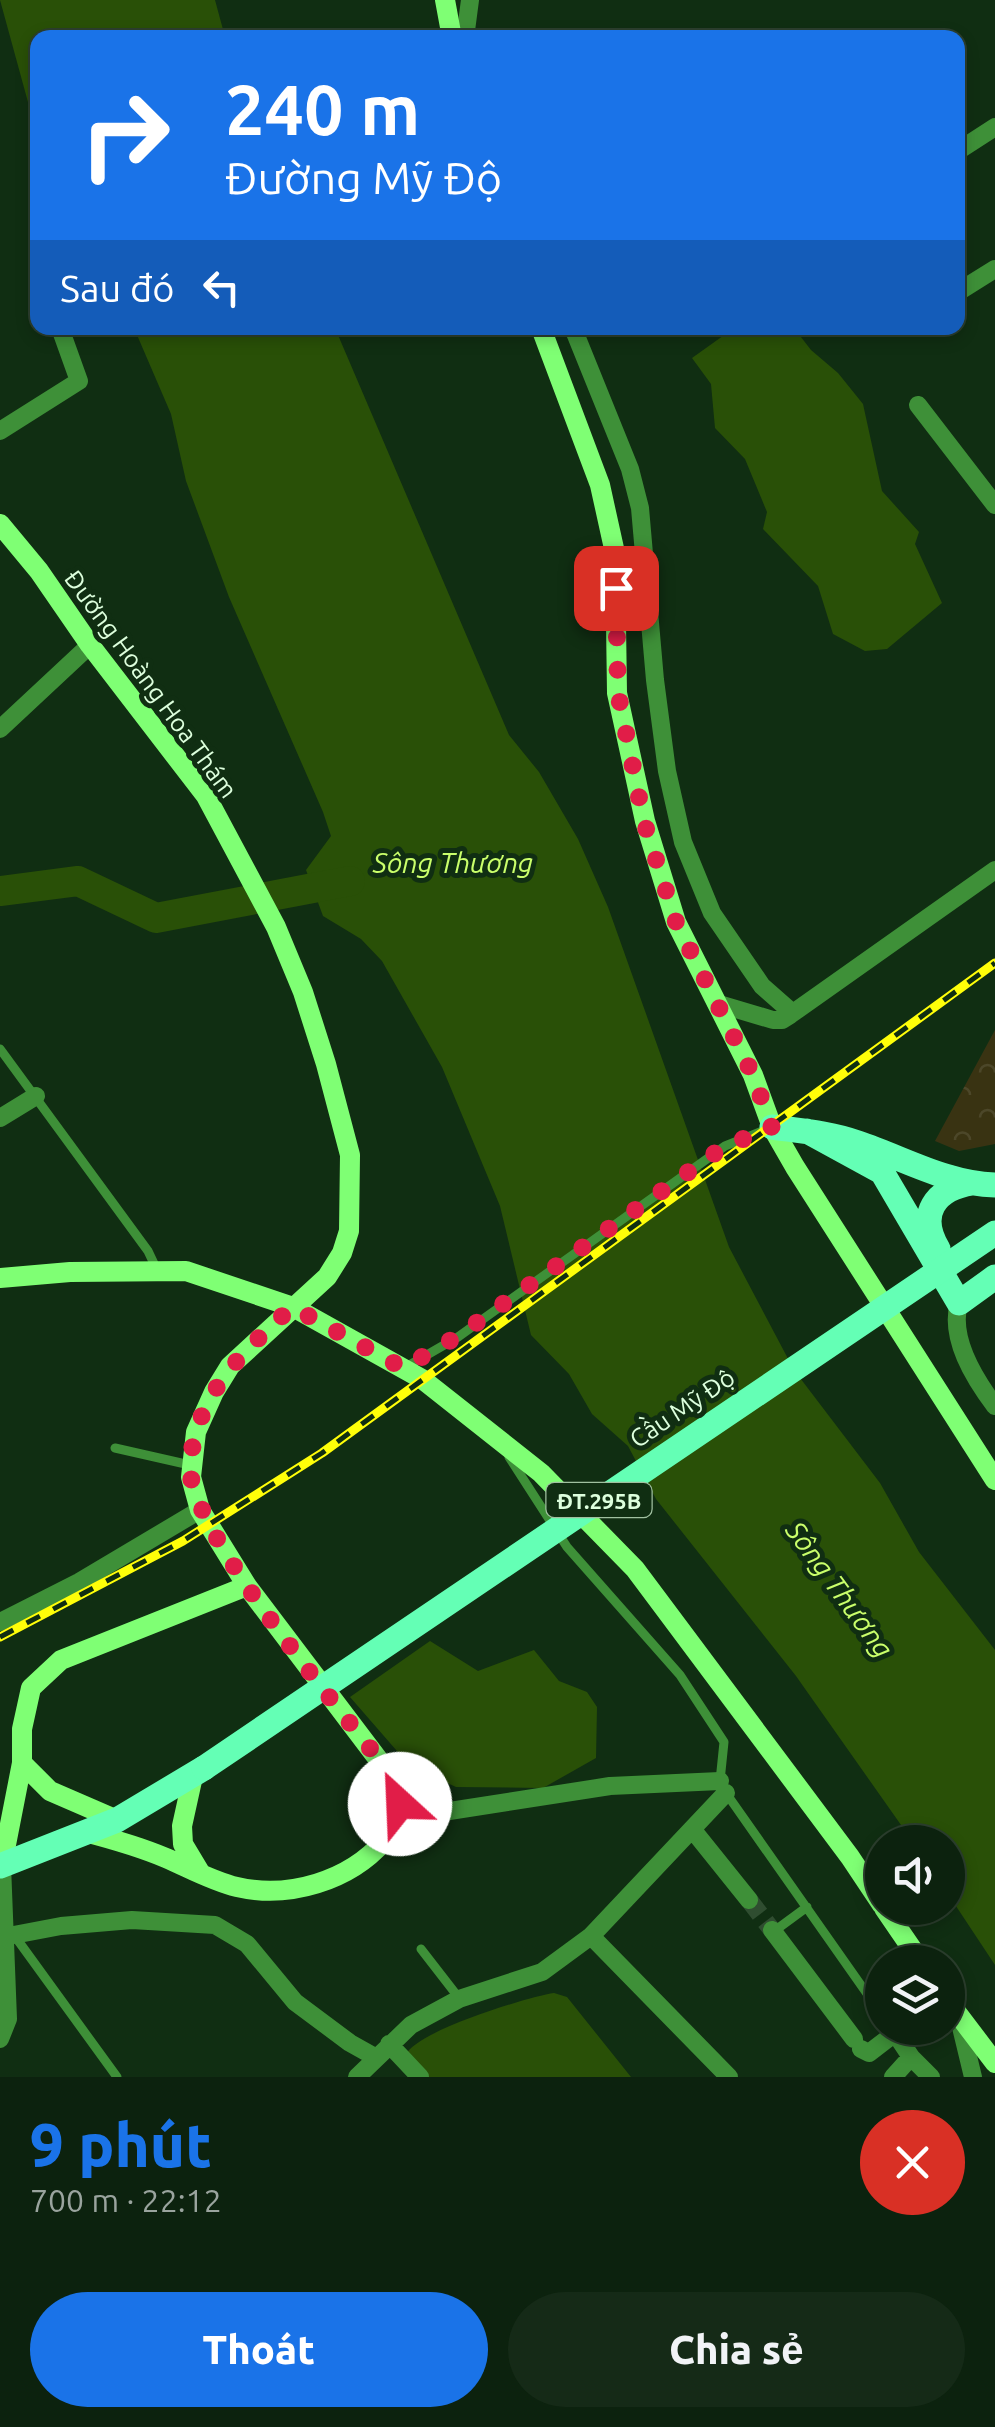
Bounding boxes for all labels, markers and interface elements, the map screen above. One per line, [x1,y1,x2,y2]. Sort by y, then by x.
icon: right [60,70,190,200]
text: 240 m [225,70,420,148]
text: Đường Mỹ Độ [225,152,502,203]
icon: left [194,260,249,315]
text: Sau đó [60,267,174,309]
pin [574,546,659,631]
icon: arrive [589,561,644,616]
street label: Đường Hoàng Hoa Thám [59,565,243,803]
water label: Sông Thương [372,847,533,878]
street label: Cầu Mỹ Độ [623,1360,740,1453]
road number: ĐT.295B [546,1483,652,1517]
water label: Sông Thương [780,1514,900,1663]
position arrow [348,1752,452,1856]
map controls [865,1825,965,2045]
button: sound [865,1825,965,1925]
button: layers [865,1945,965,2045]
button: close [860,2110,965,2215]
text: 9 phút [30,2111,212,2178]
text: 700 m · 22:12 [30,2182,222,2218]
button: Thoát [30,2292,488,2407]
button: Chia sẻ [508,2292,965,2407]

